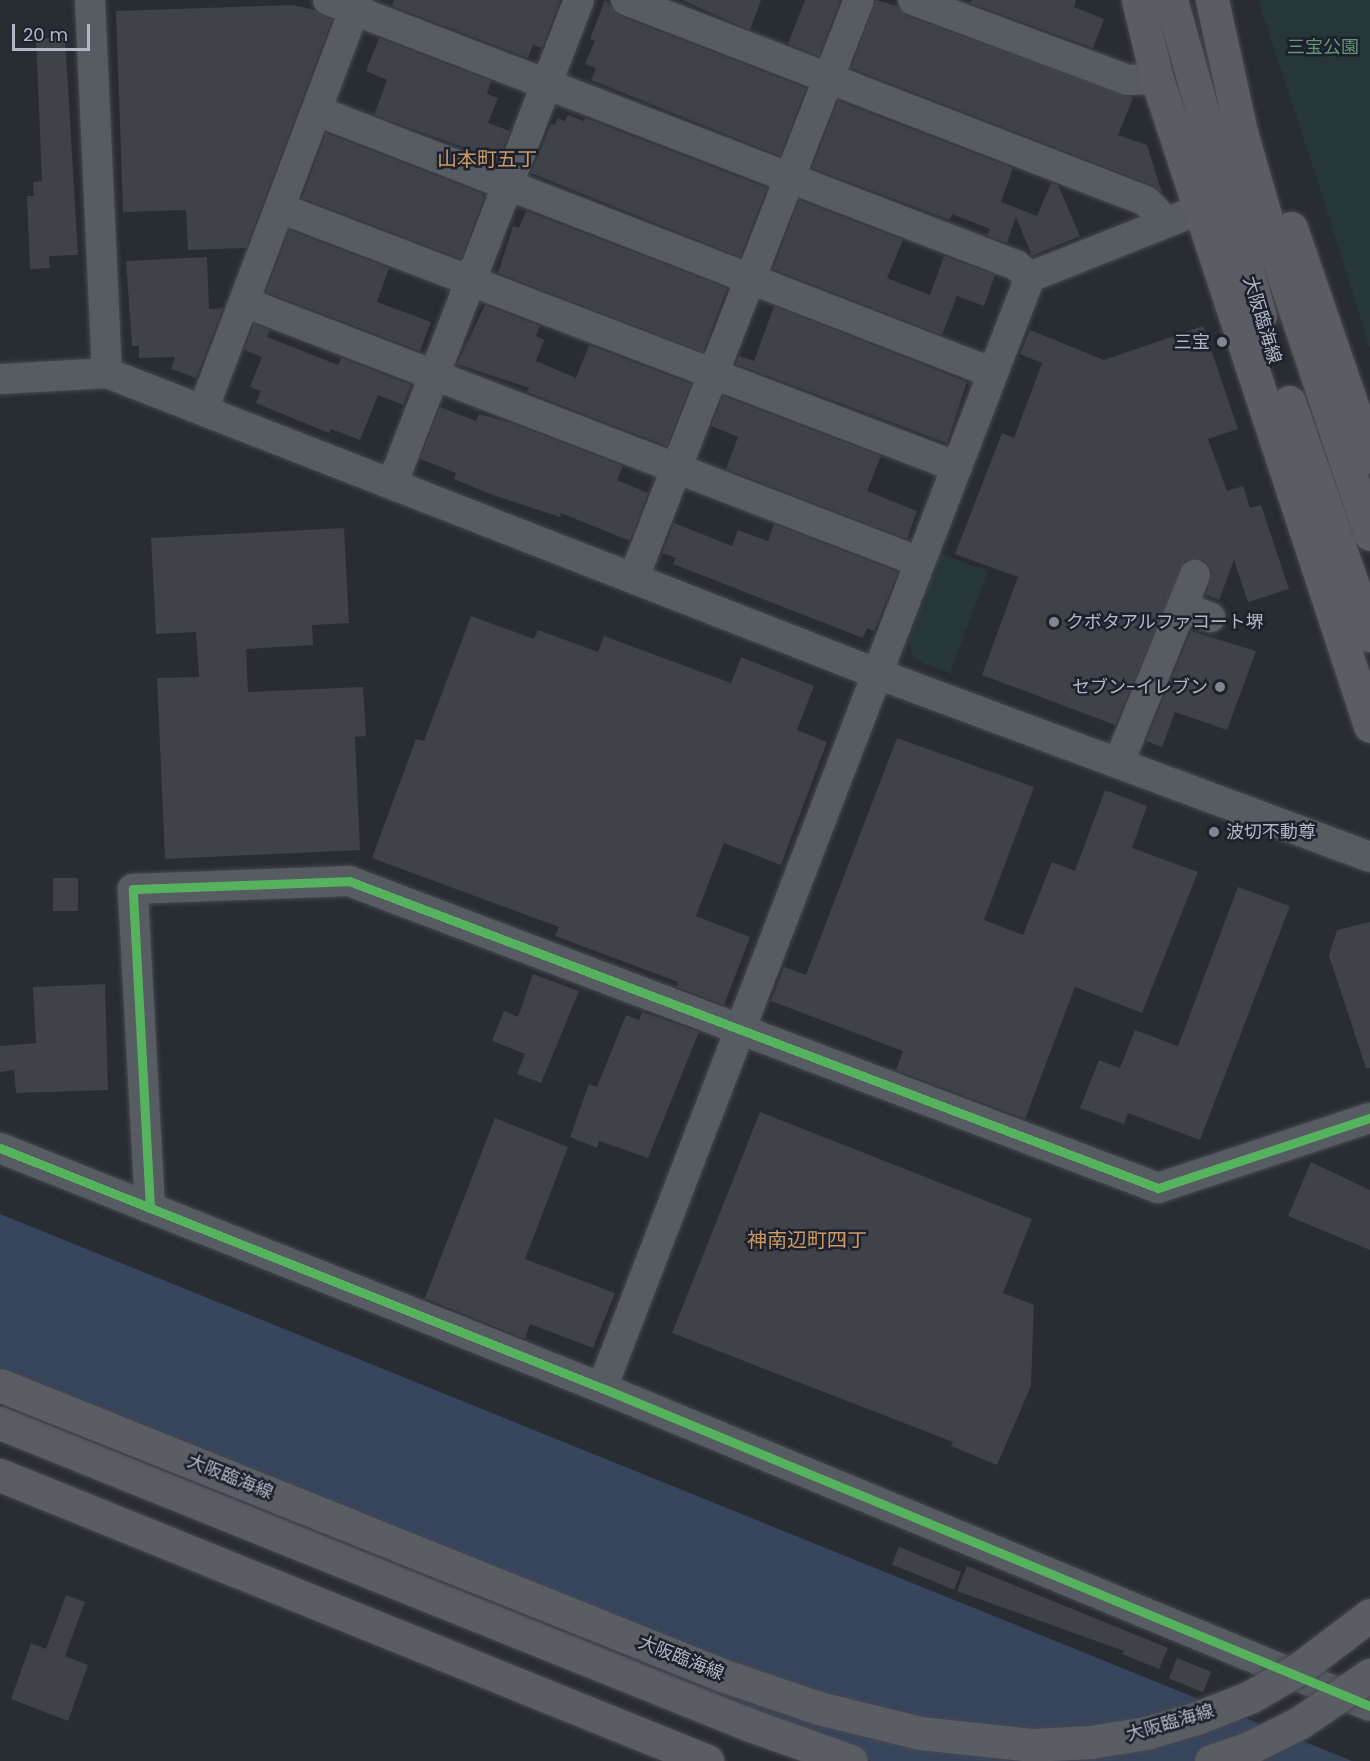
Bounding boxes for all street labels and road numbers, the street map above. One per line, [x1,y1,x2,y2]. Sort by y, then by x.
street label: 大阪臨海線 [1239,274,1285,366]
street label: 大阪臨海線 [184,1450,276,1504]
street label: 大阪臨海線 [635,1631,727,1685]
street label: 大阪臨海線 [1124,1700,1216,1746]

